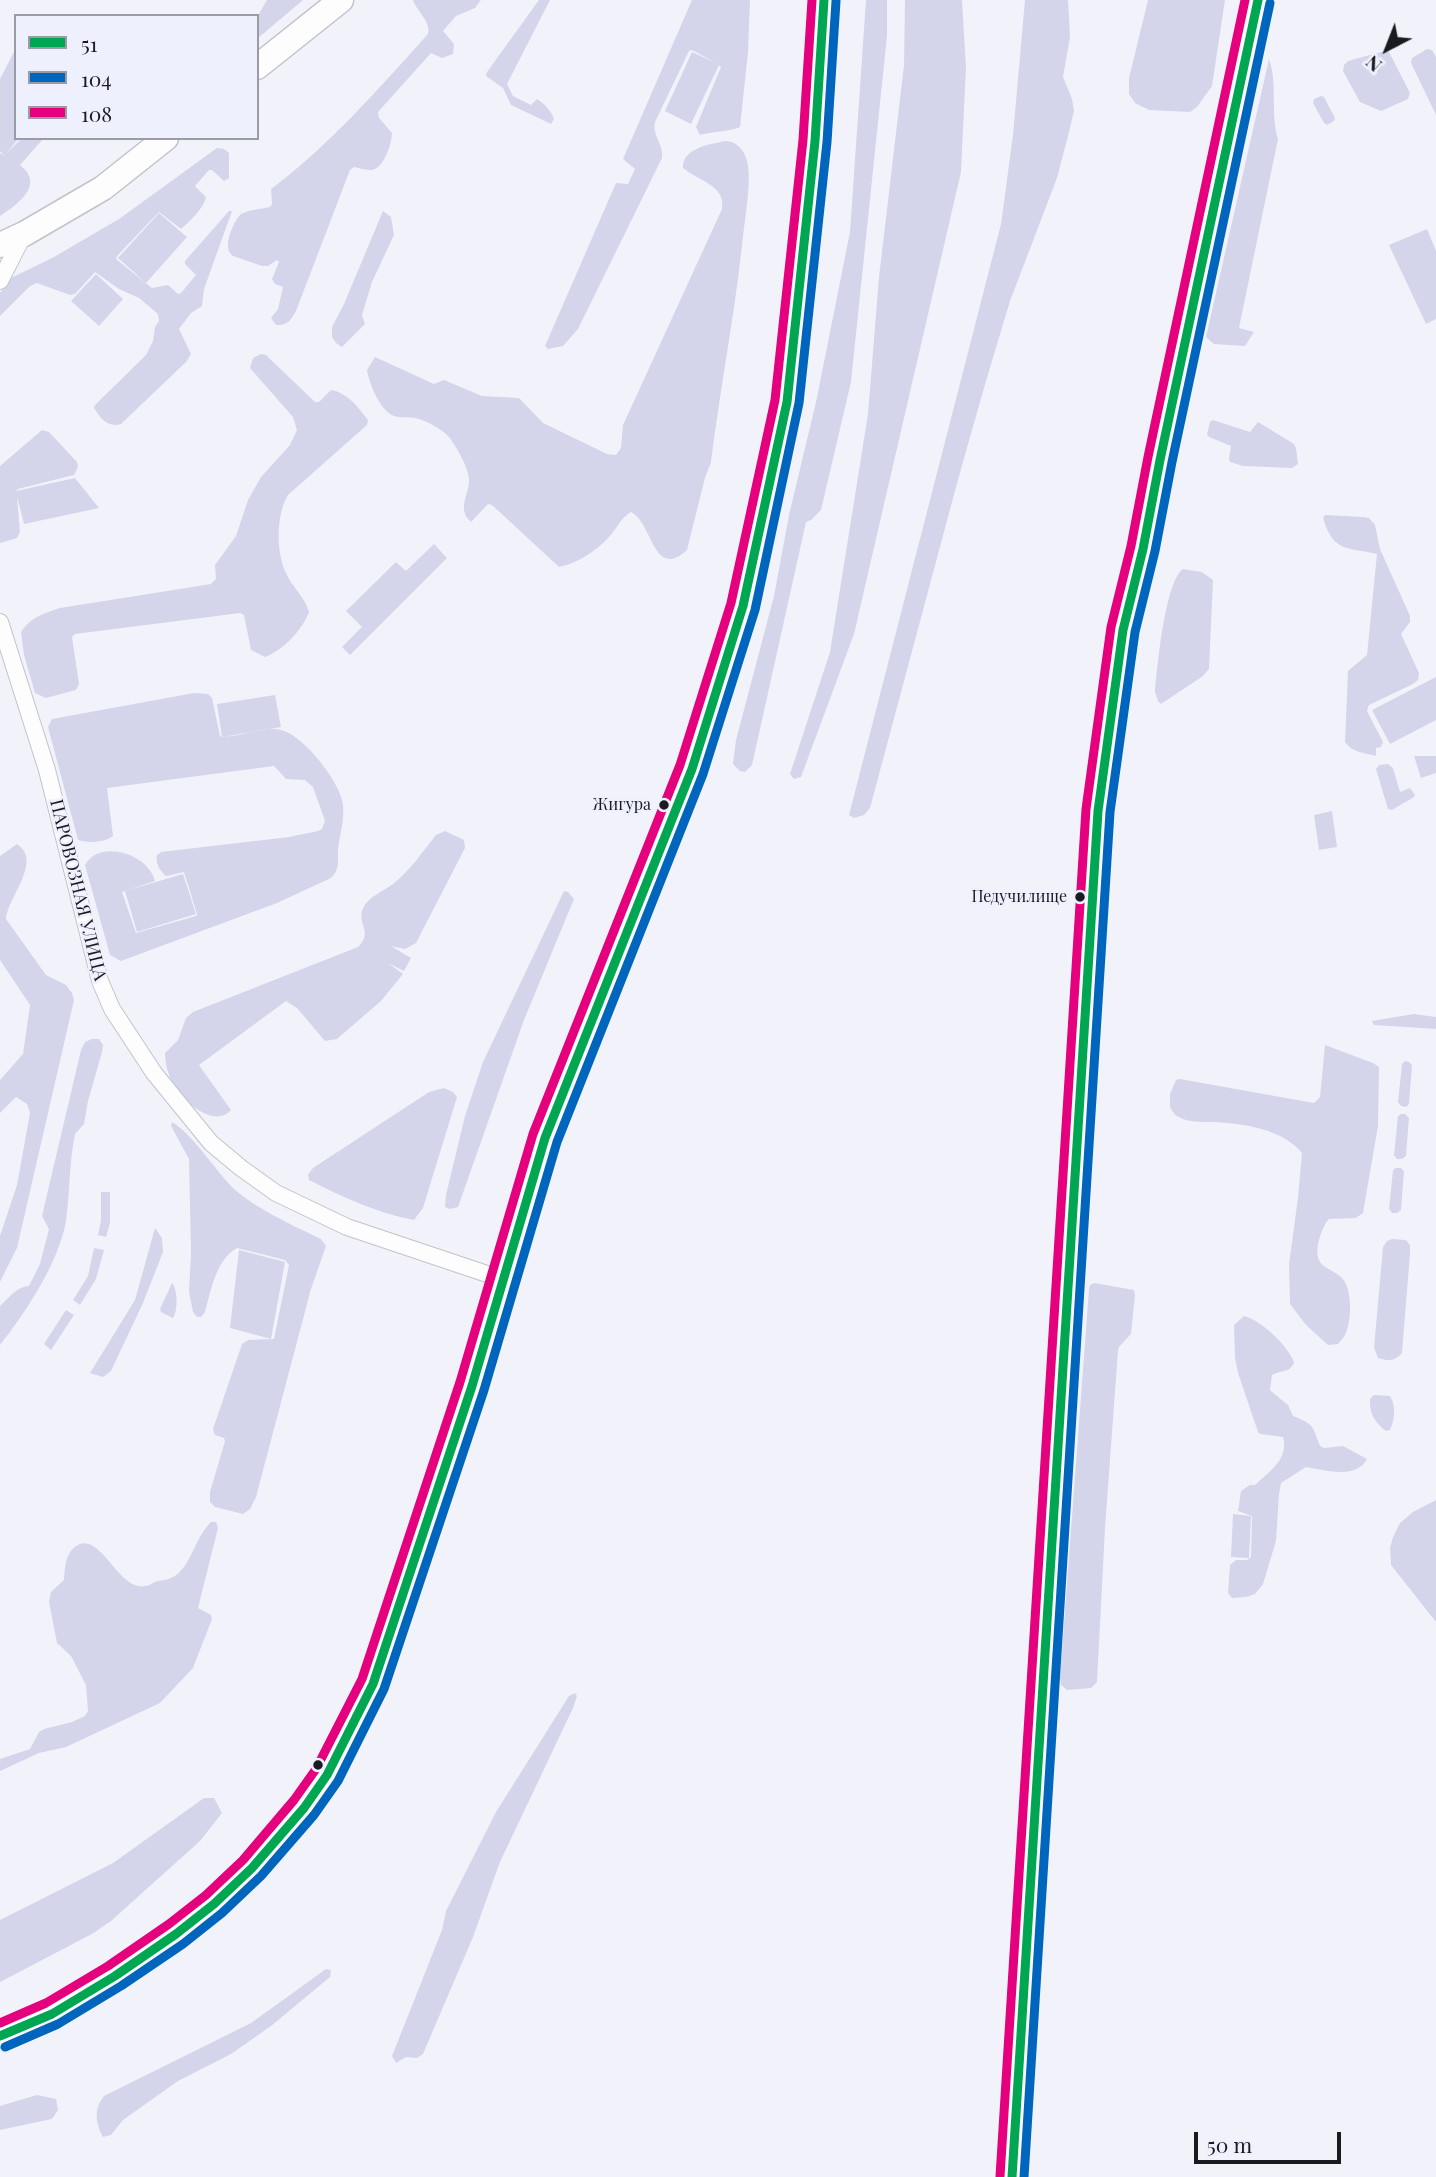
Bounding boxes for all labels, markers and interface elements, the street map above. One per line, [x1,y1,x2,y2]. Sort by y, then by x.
legend [14,14,259,140]
north arrow [1352,14,1422,84]
text: 51 [81,29,98,57]
text: N [1359,50,1387,79]
text: 104 [81,64,112,92]
text: 108 [81,99,112,127]
place label: Жигура [592,795,651,815]
street label: ПАРОВОЗНАЯ УЛИЦА [45,797,111,983]
marker: Жигура [657,798,671,812]
place label: Педучилище [972,887,1067,907]
marker: Педучилище [1073,890,1087,904]
unlabelled marker [311,1758,325,1772]
scale bar [1198,2118,1345,2162]
text: 50 m [1207,2130,1252,2158]

